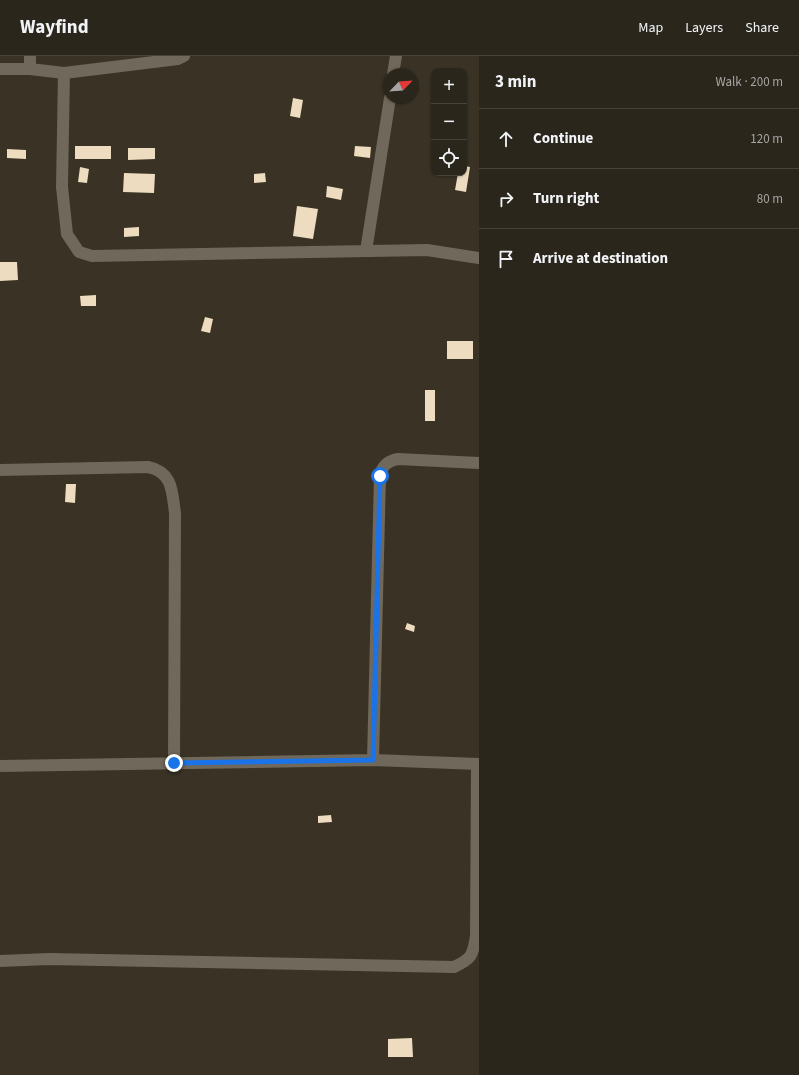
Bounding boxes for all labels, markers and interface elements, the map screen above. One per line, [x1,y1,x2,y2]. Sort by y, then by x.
text: Wayfind [20,14,89,41]
text: Map [638,18,663,38]
text: Layers [685,18,723,38]
text: Share [745,18,779,38]
north arrow [383,68,419,104]
map controls [431,68,467,176]
button: + [431,68,467,104]
text: 3 min [495,70,536,94]
text: Walk · 200 m [715,73,783,91]
button: − [431,104,467,140]
icon: ahead [495,128,517,150]
text: Continue [533,128,593,149]
text: 120 m [750,130,783,148]
button: locate [431,140,467,176]
icon: right [495,188,517,210]
text: Turn right [533,188,599,209]
text: 80 m [757,190,783,208]
icon: arrive [495,248,517,270]
text: Arrive at destination [533,248,668,269]
route start [371,467,389,485]
route end [165,754,183,772]

